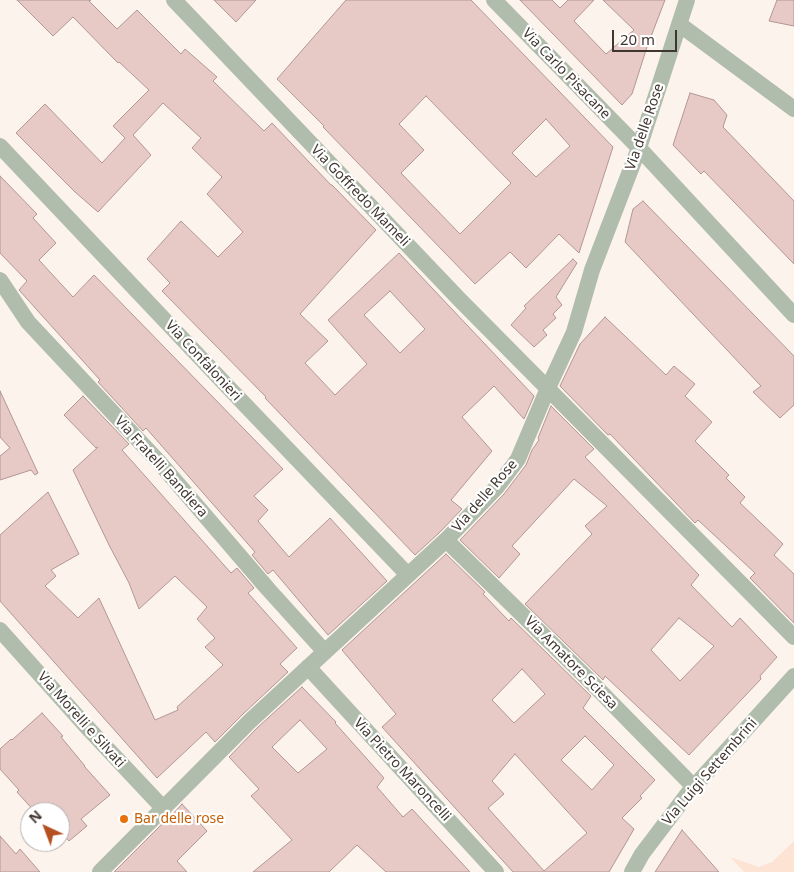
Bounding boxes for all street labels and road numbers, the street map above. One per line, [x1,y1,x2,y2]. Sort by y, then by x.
street label: Via Carlo Pisacane [518,25,614,123]
street label: Via delle Rose [622,81,668,173]
street label: Via Goffredo Mameli [307,142,413,250]
street label: Via Confalonieri [161,317,245,405]
street label: Via Fratelli Bandiera [111,413,211,521]
street label: Via delle Rose [449,456,521,536]
street label: Via Amatore Sciesa [521,613,621,713]
street label: Via Morelli e Silvati [34,669,128,771]
street label: Via Pietro Maroncelli [350,715,454,825]
street label: Via Luigi Settembrini [659,715,761,829]

